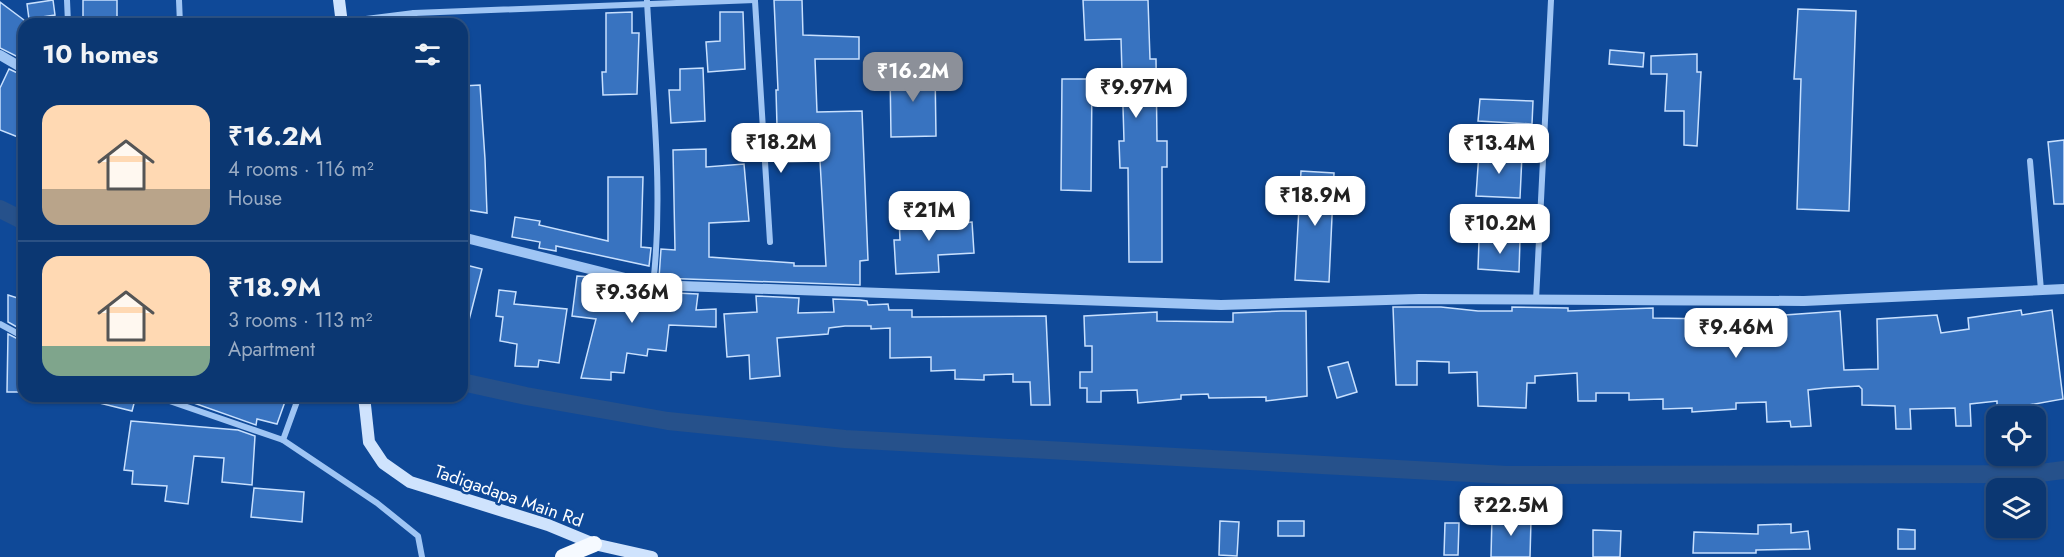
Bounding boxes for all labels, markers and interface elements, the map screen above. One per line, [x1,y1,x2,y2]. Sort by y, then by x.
text: 10 homes [42,35,158,73]
icon: filters [411,38,444,71]
pin: ₹16.2M [864,52,962,103]
text: ₹16.2M [877,57,949,86]
pin: ₹9.97M [1087,68,1185,119]
text: ₹9.97M [1100,73,1172,102]
text: ₹16.2M [228,117,322,155]
pin: ₹18.2M [732,123,830,174]
pin: ₹13.4M [1450,124,1548,175]
text: ₹18.2M [745,128,817,157]
icon: home [90,129,162,201]
text: ₹13.4M [1463,129,1535,158]
text: 4 rooms · 116 m² [228,155,374,184]
pin: ₹18.9M [1266,176,1364,227]
text: ₹18.9M [1279,181,1351,210]
text: House [228,184,282,213]
pin: ₹21M [893,191,965,242]
text: ₹21M [903,196,955,225]
pin: ₹10.2M [1451,204,1549,255]
text: ₹10.2M [1464,209,1536,238]
text: ₹18.9M [228,268,321,306]
pin: ₹9.36M [583,273,681,324]
text: ₹9.36M [595,278,669,307]
icon: home [90,280,162,352]
text: 3 rooms · 113 m² [228,306,372,335]
pin: ₹9.46M [1687,308,1785,359]
text: ₹9.46M [1698,313,1774,342]
text: Apartment [228,335,315,364]
map controls [1986,406,2046,538]
button: locate [1986,406,2046,466]
street label: Tadigadapa Main Rd [431,458,587,534]
button: layers [1986,478,2046,538]
pin: ₹22.5M [1462,486,1560,537]
text: ₹22.5M [1474,491,1548,520]

